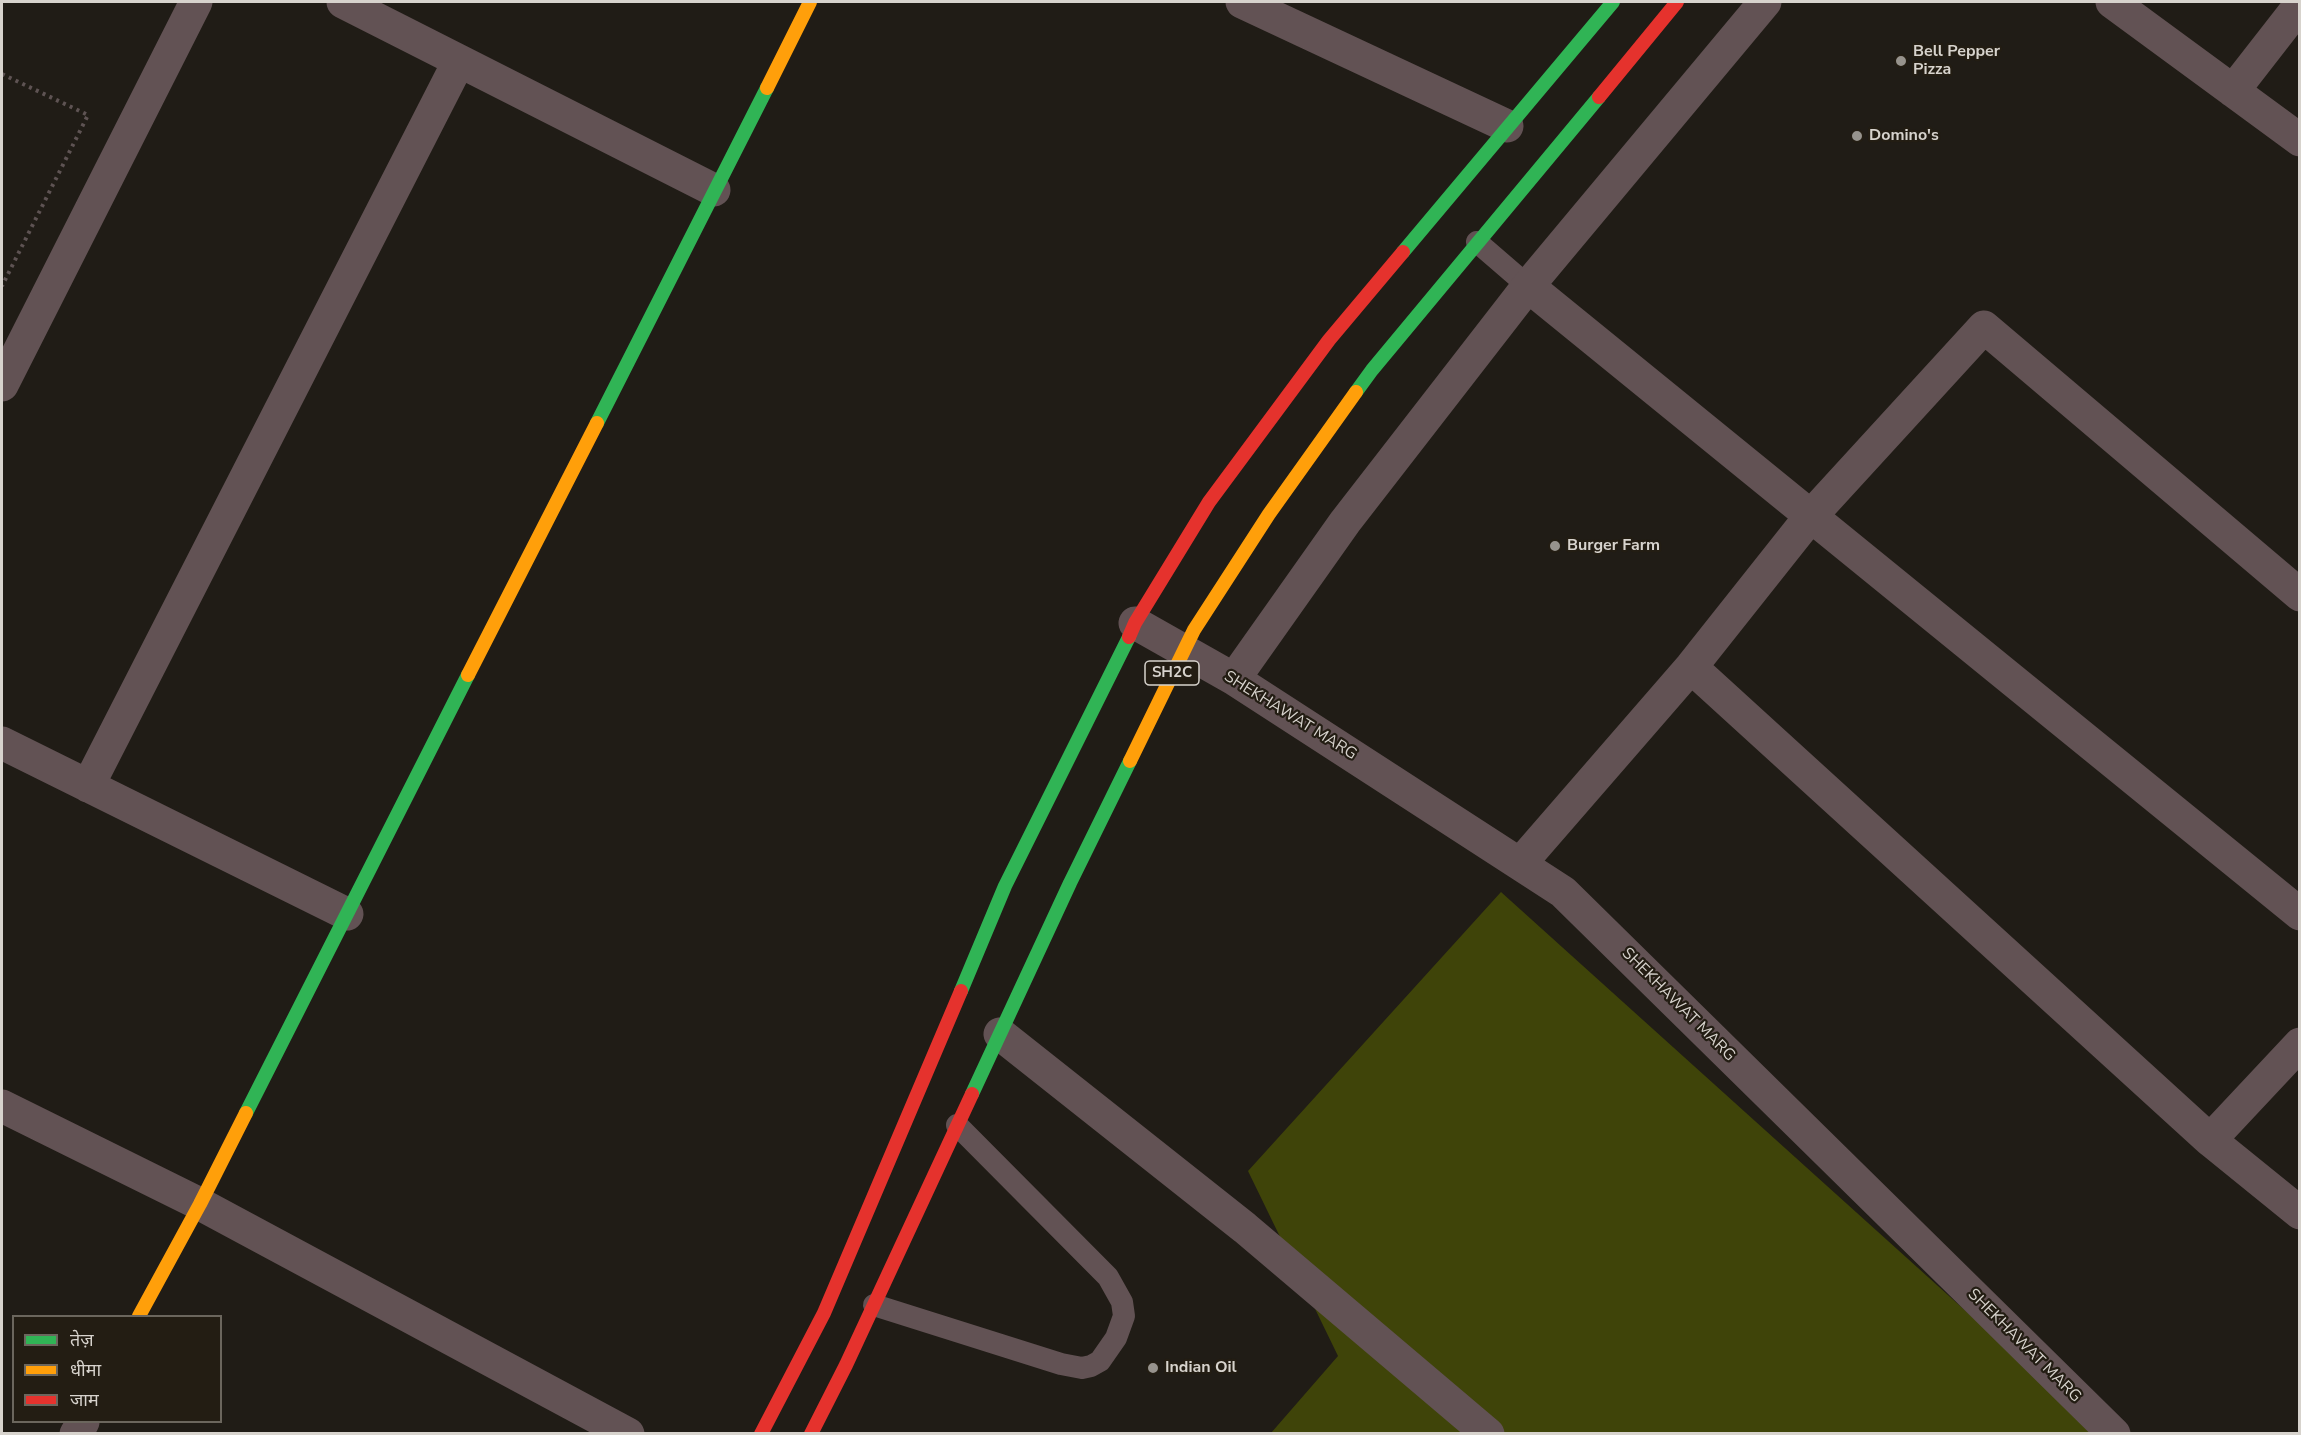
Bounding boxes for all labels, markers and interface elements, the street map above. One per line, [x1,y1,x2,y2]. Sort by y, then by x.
place label: Bell Pepper Pizza [1913,42,2000,80]
marker: Bell Pepper Pizza [1894,54,1908,68]
place label: Domino's [1869,126,1939,146]
marker: Domino's [1850,129,1864,143]
place label: Burger Farm [1567,536,1660,556]
marker: Burger Farm [1548,539,1562,553]
road number: SH2C [1145,661,1199,685]
street label: SHEKHAWAT MARG [1220,667,1360,765]
street label: SHEKHAWAT MARG [1617,944,1739,1066]
street label: SHEKHAWAT MARG [1963,1285,2085,1407]
legend [12,1315,222,1423]
text: तेज़ [70,1328,94,1352]
text: धीमा [70,1358,101,1382]
place label: Indian Oil [1165,1358,1237,1378]
marker: Indian Oil [1146,1361,1160,1375]
text: जाम [70,1388,99,1412]

